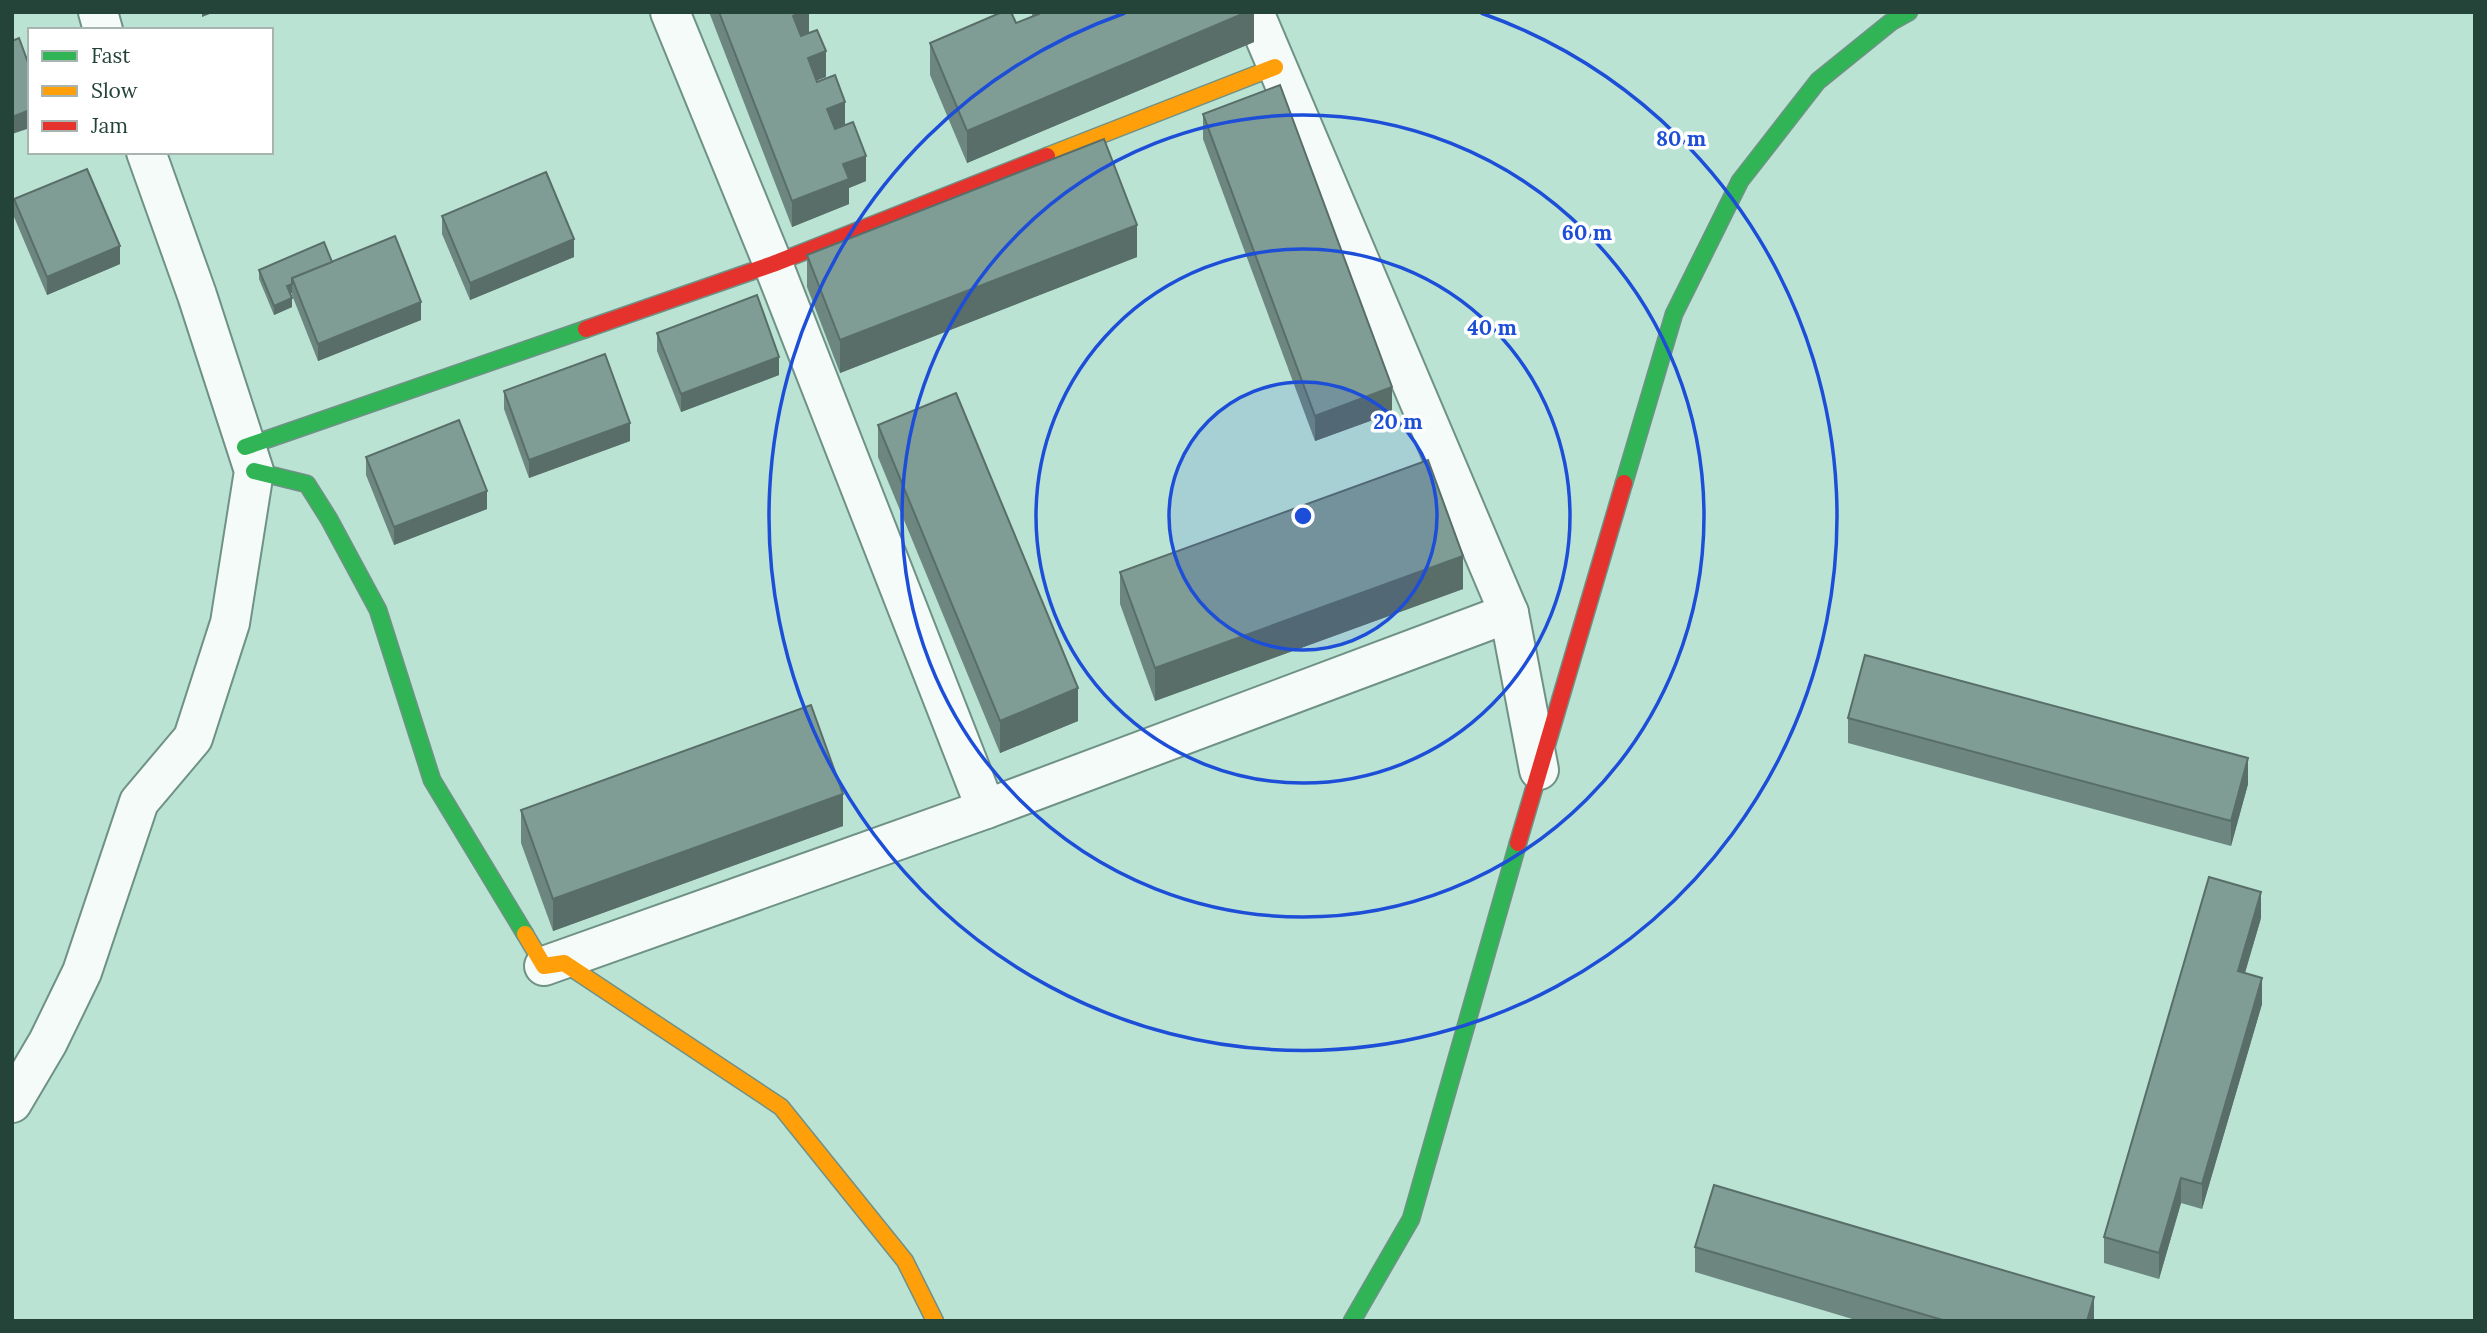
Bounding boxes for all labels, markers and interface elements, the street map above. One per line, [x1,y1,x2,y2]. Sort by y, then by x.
legend [28,28,273,154]
text: Fast [91,42,131,69]
text: Slow [91,77,138,104]
text: Jam [90,112,128,139]
text: 80 m [1656,125,1706,152]
text: 60 m [1562,219,1612,246]
text: 40 m [1467,314,1517,341]
text: 20 m [1373,408,1423,435]
centre of rings [1291,504,1315,528]

